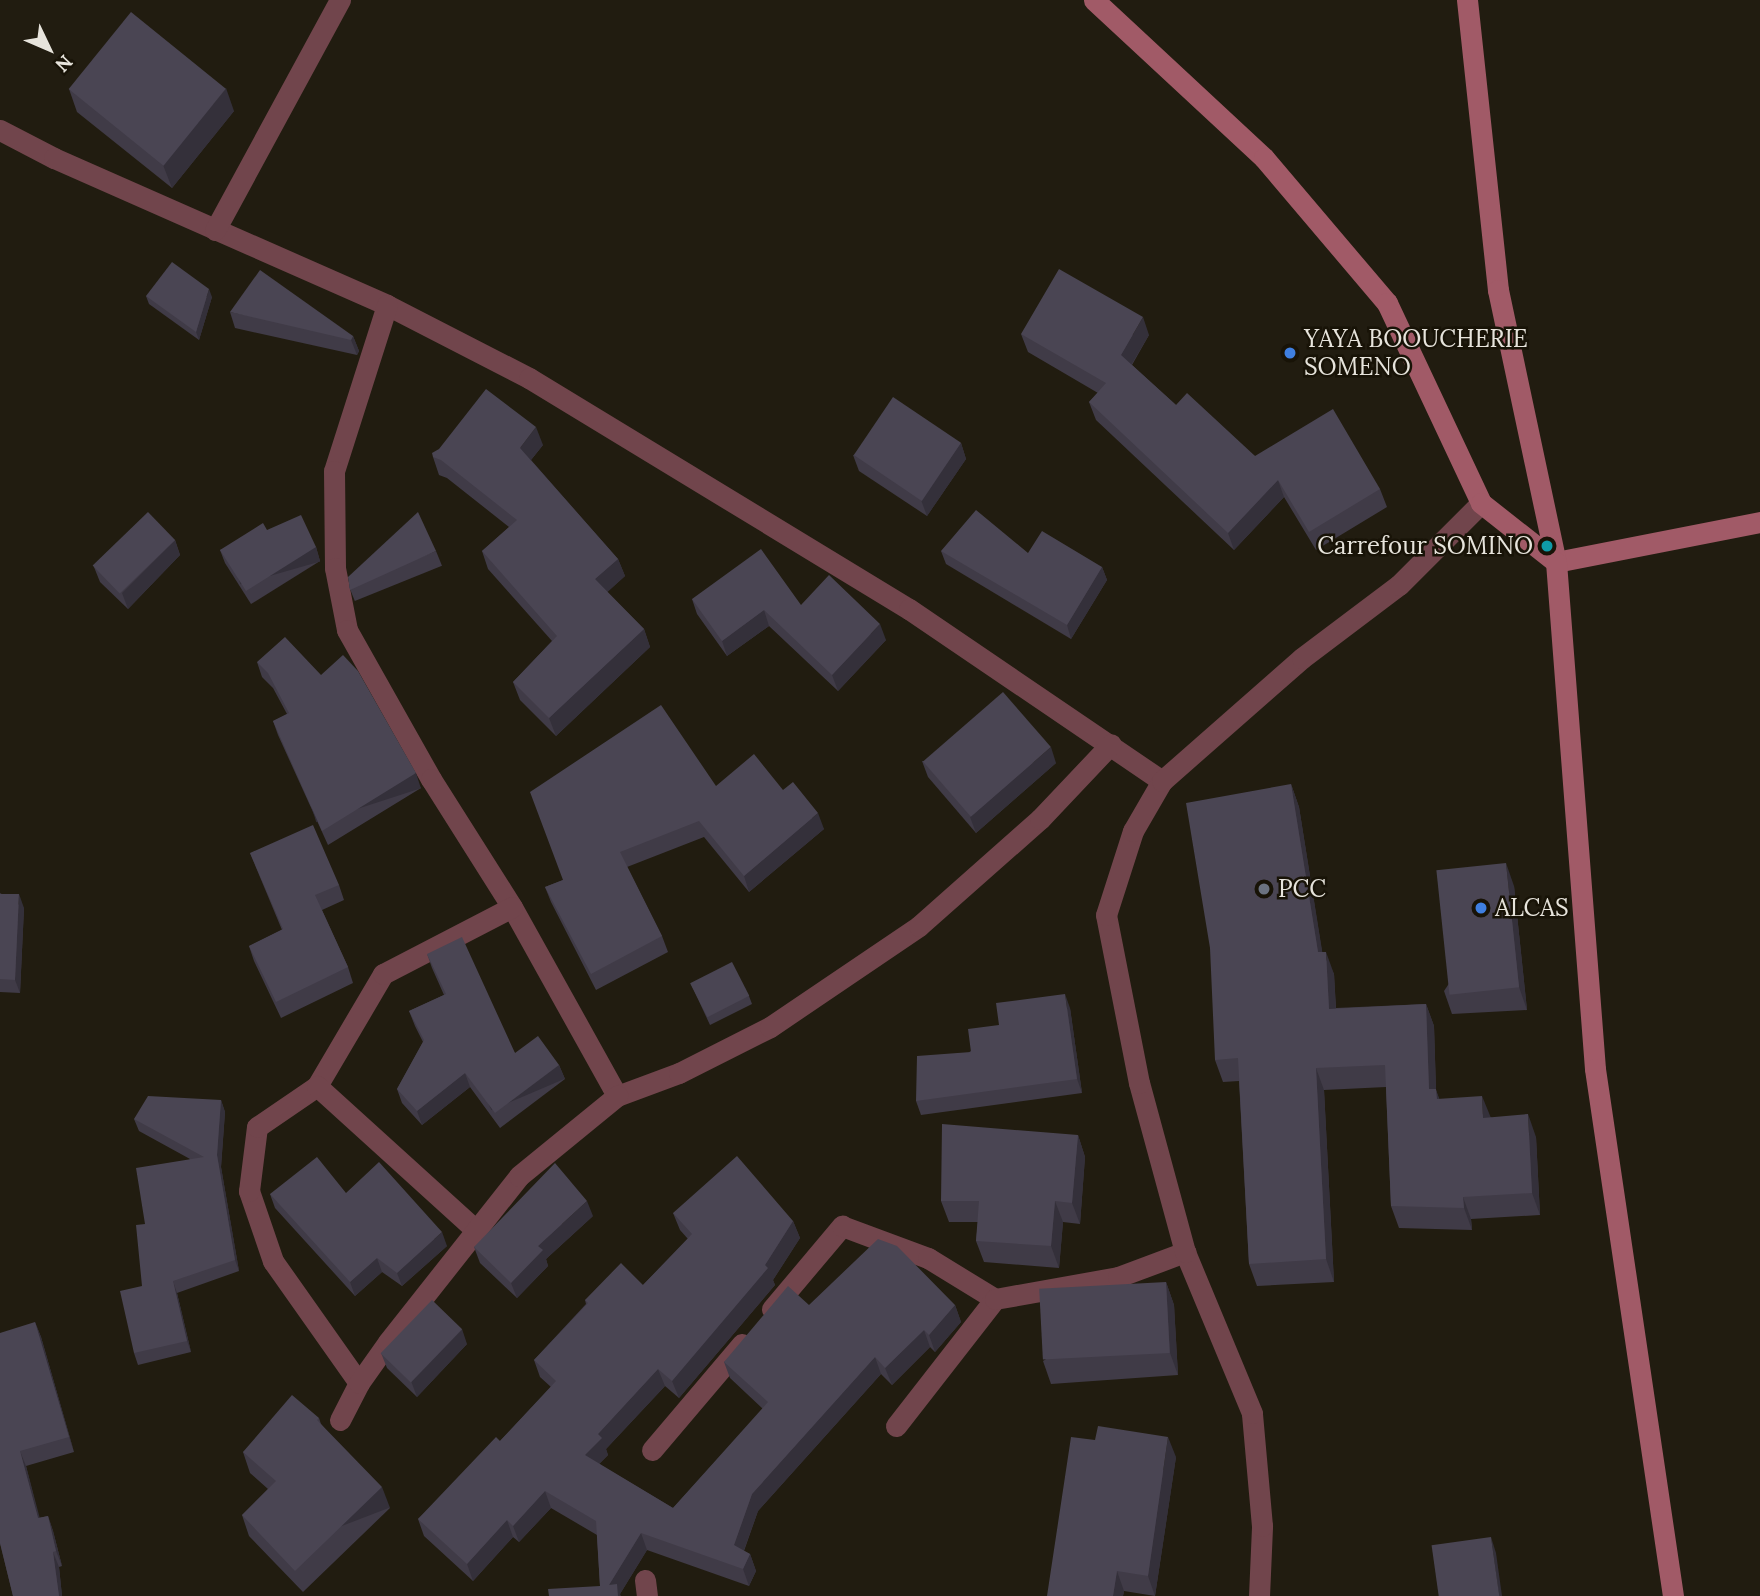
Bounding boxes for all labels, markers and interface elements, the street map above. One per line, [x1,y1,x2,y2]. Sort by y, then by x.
north arrow [14,14,84,84]
text: N [50,50,78,77]
place label: YAYA BOOUCHERIE SOMENO [1304,325,1528,381]
marker: YAYA BOOUCHERIE SOMENO [1282,345,1298,361]
place label: Carrefour SOMINO [1317,532,1533,560]
marker: Carrefour SOMINO [1539,538,1555,554]
place label: PCC [1278,875,1326,903]
marker: PCC [1256,881,1272,897]
place label: ALCAS [1495,894,1569,922]
marker: ALCAS [1473,900,1489,916]

